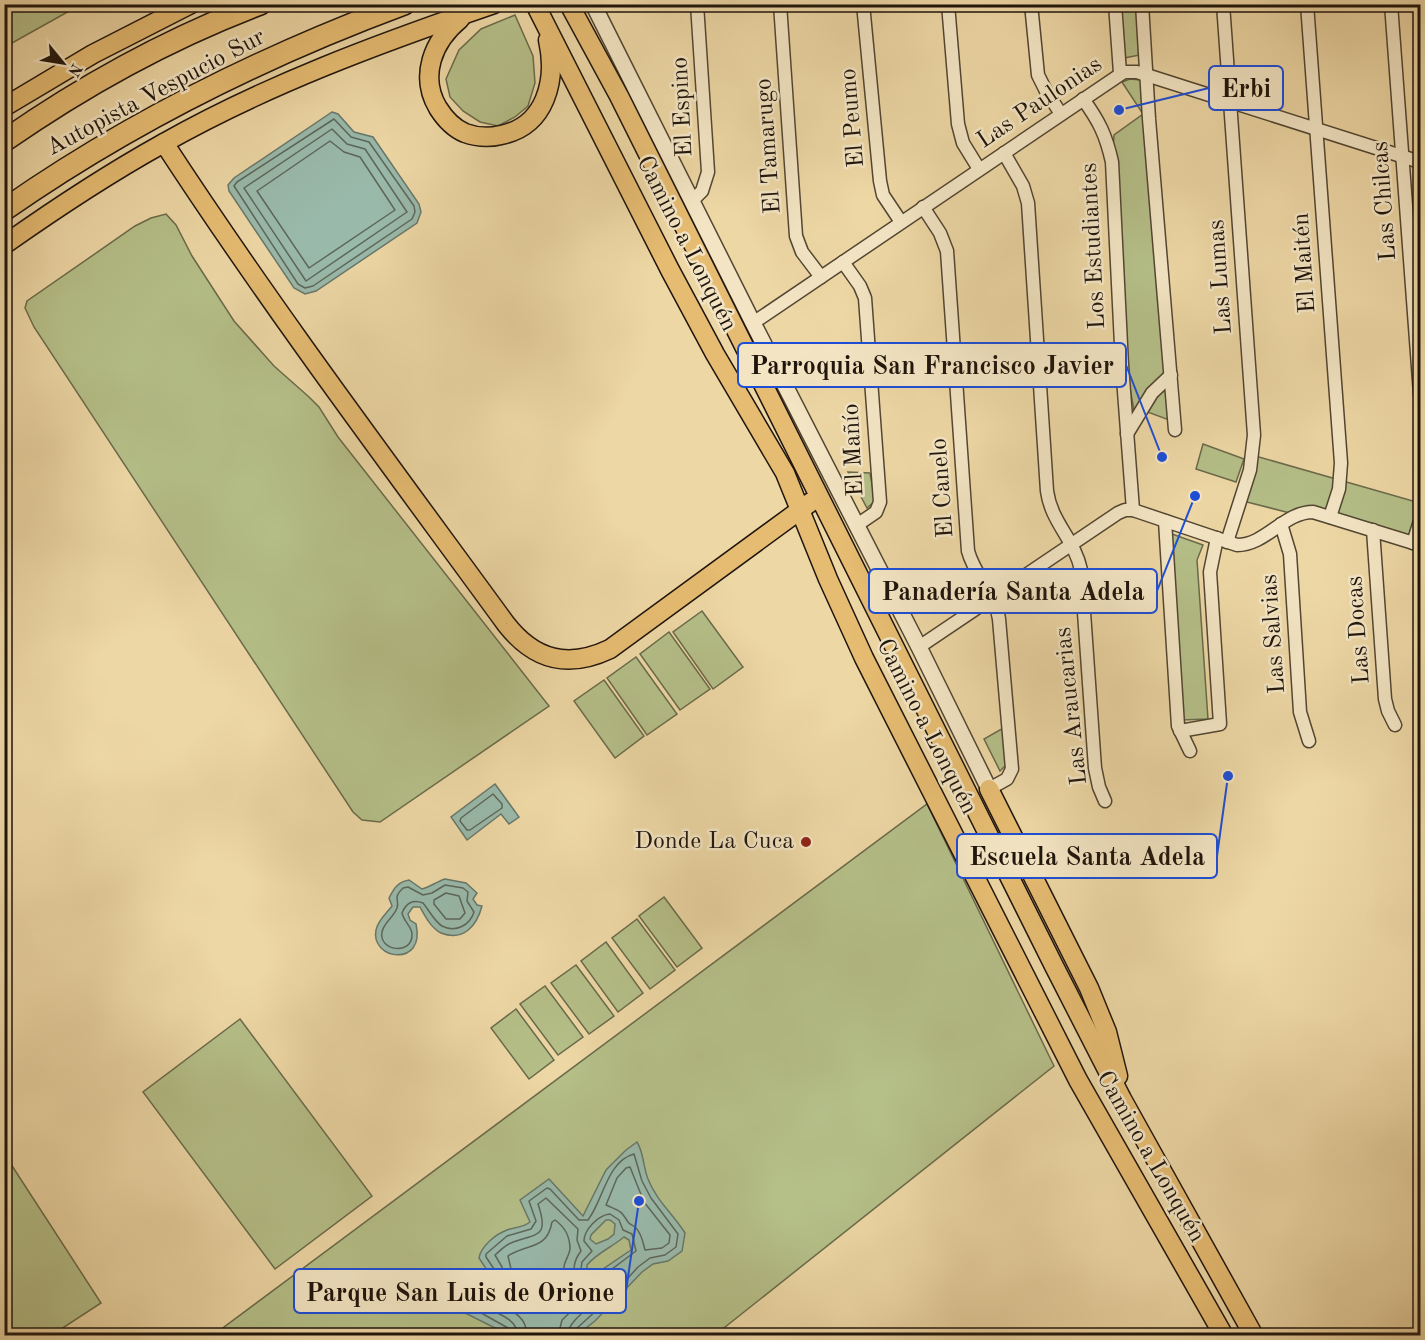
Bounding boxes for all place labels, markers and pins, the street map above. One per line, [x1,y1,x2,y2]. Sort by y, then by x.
callout: Erbi [1209,66,1283,110]
callout: Parroquia San Francisco Javier [738,343,1126,387]
callout: Panadería Santa Adela [869,569,1157,613]
place label: Donde La Cuca [634,830,794,854]
callout: Escuela Santa Adela [957,834,1217,878]
marker: Donde La Cuca [799,835,813,849]
callout: Parque San Luis de Orione [294,1269,626,1313]

